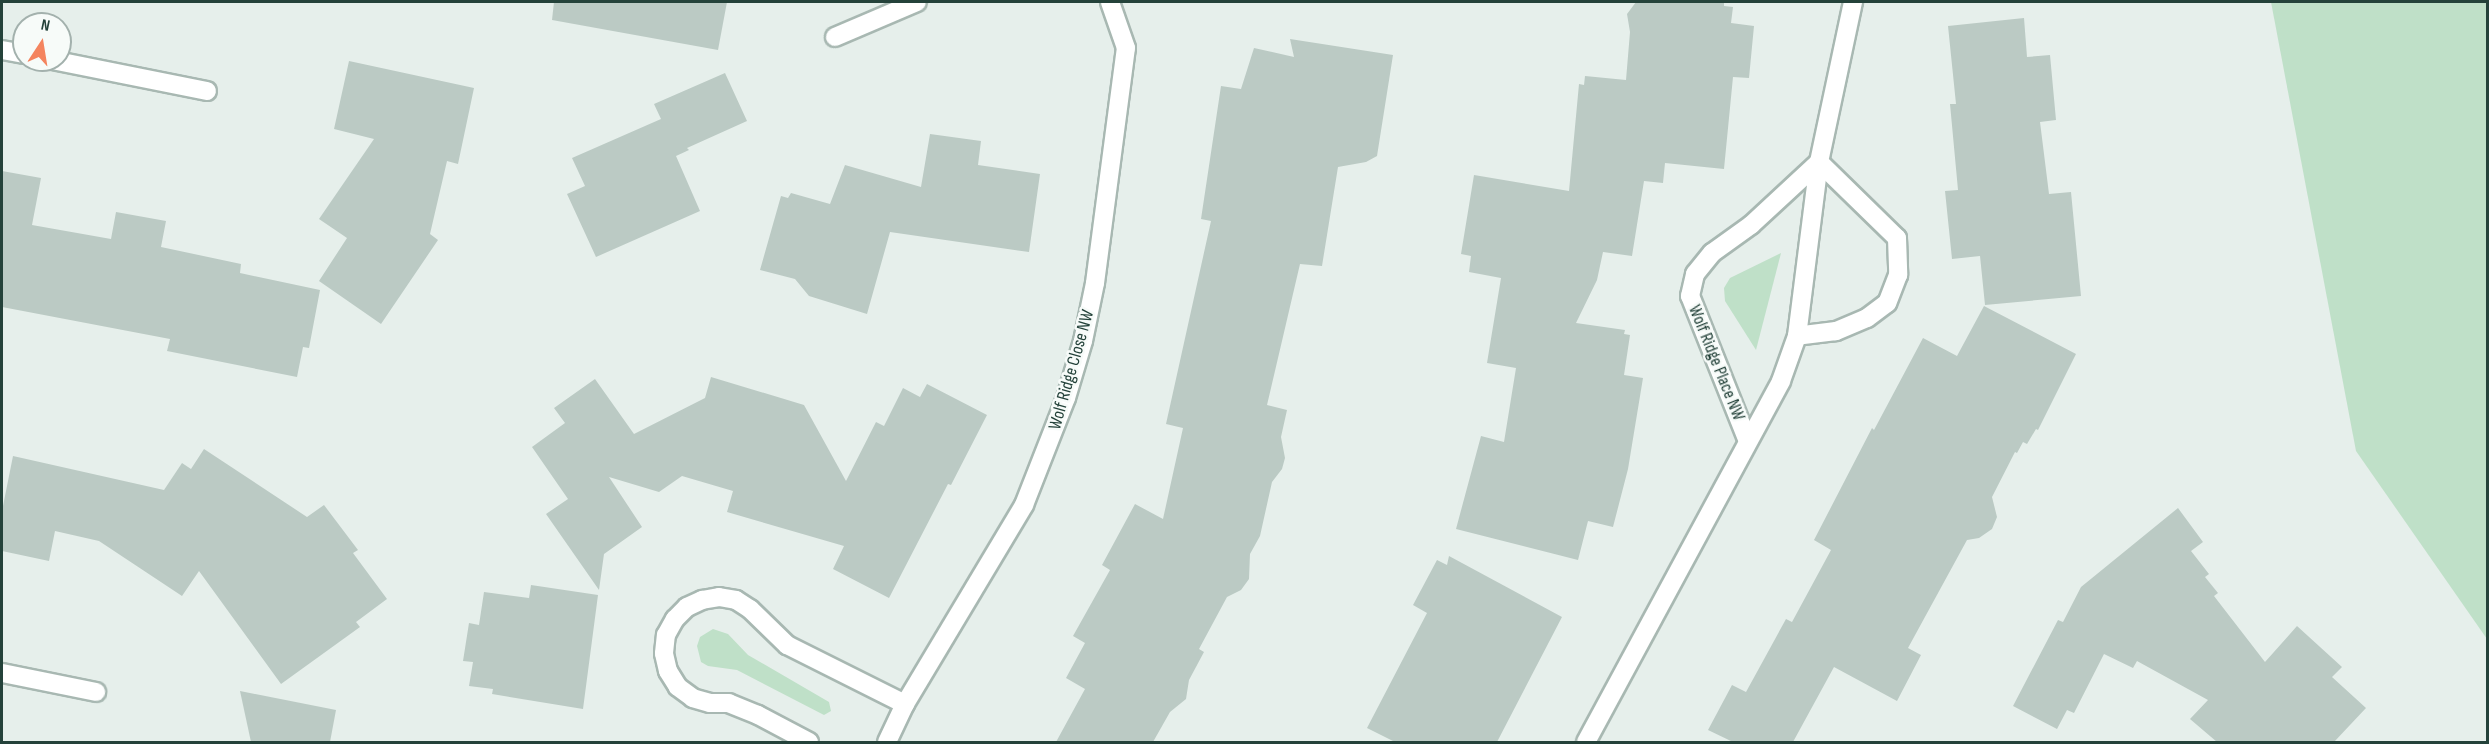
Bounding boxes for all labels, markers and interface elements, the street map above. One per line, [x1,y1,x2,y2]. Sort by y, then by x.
north arrow [12,12,72,72]
text: N [39,16,52,36]
street label: Wolf Ridge Place NW [1683,302,1749,424]
street label: Wolf Ridge Close NW [1045,308,1099,432]

